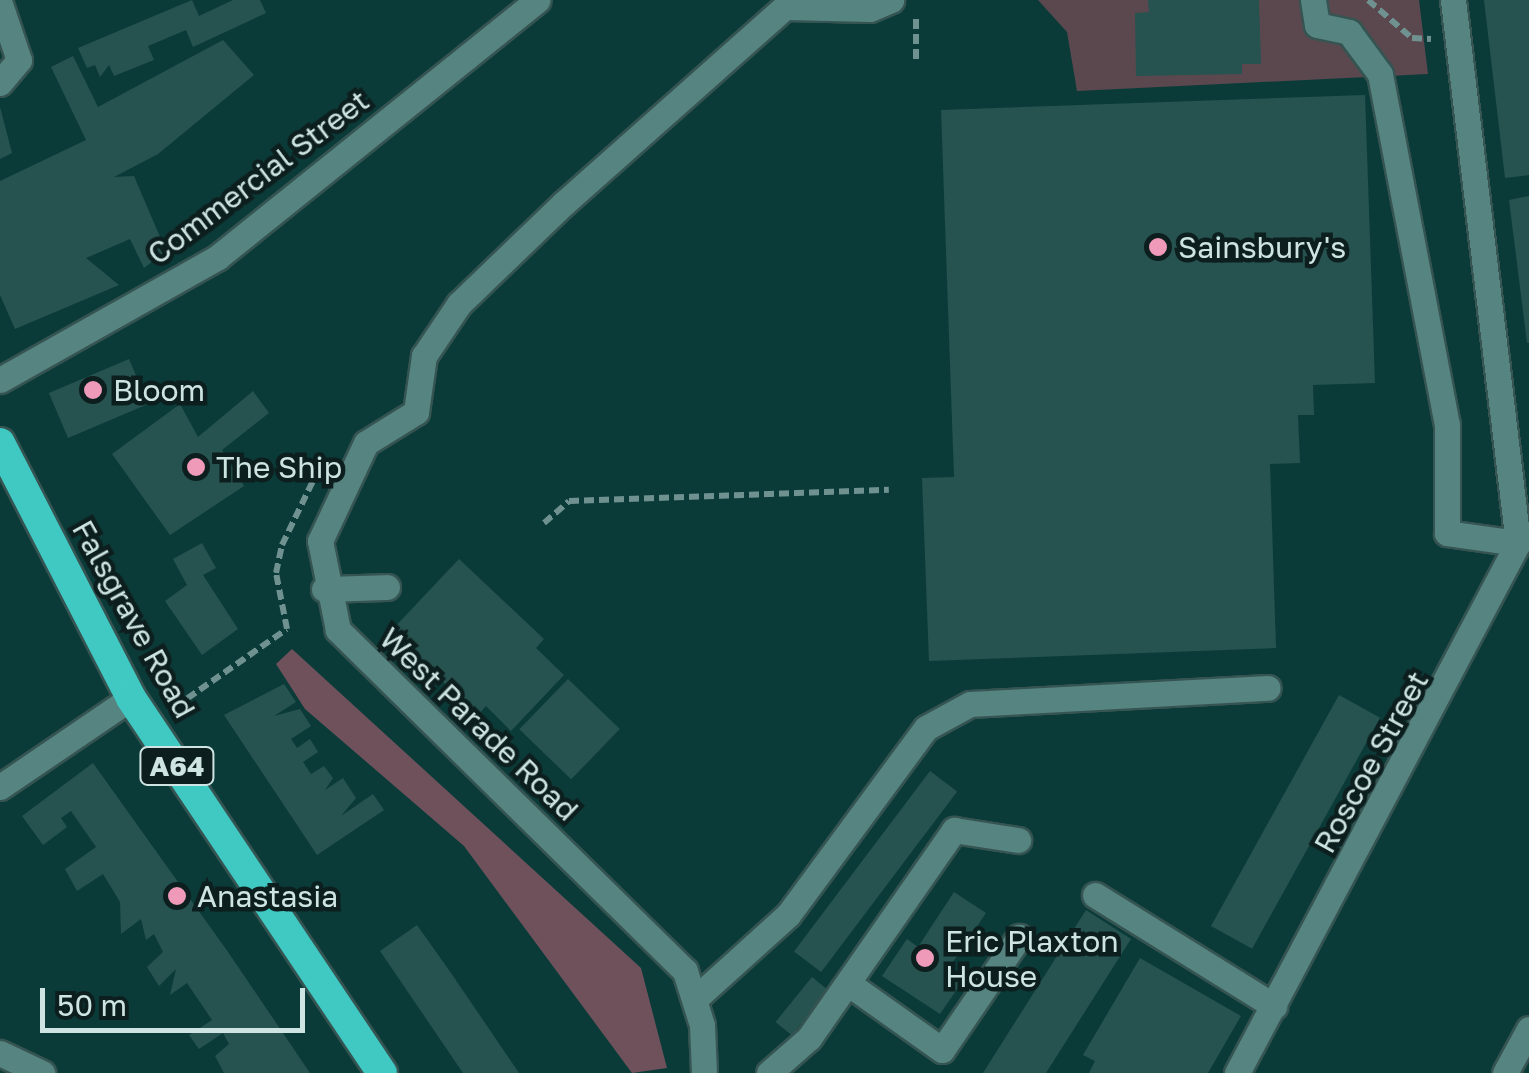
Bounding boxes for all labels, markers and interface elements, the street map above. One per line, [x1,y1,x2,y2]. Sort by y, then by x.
street label: Commercial Street [140,82,376,272]
place label: Sainsbury's [1178,229,1346,265]
marker: Sainsbury's [1147,236,1169,258]
place label: Bloom [113,372,205,408]
marker: Bloom [82,379,104,401]
place label: The Ship [216,449,342,485]
marker: The Ship [185,456,207,478]
street label: Falsgrave Road [65,514,203,724]
street label: West Parade Road [372,620,586,828]
street label: Roscoe Street [1306,665,1436,859]
road number: A64 [137,743,217,789]
place label: Anastasia [197,878,338,914]
marker: Anastasia [166,885,188,907]
place label: Eric Plaxton House [945,923,1119,994]
marker: Eric Plaxton House [914,947,936,969]
scale bar [45,968,310,1030]
text: 50 m [57,987,127,1023]

